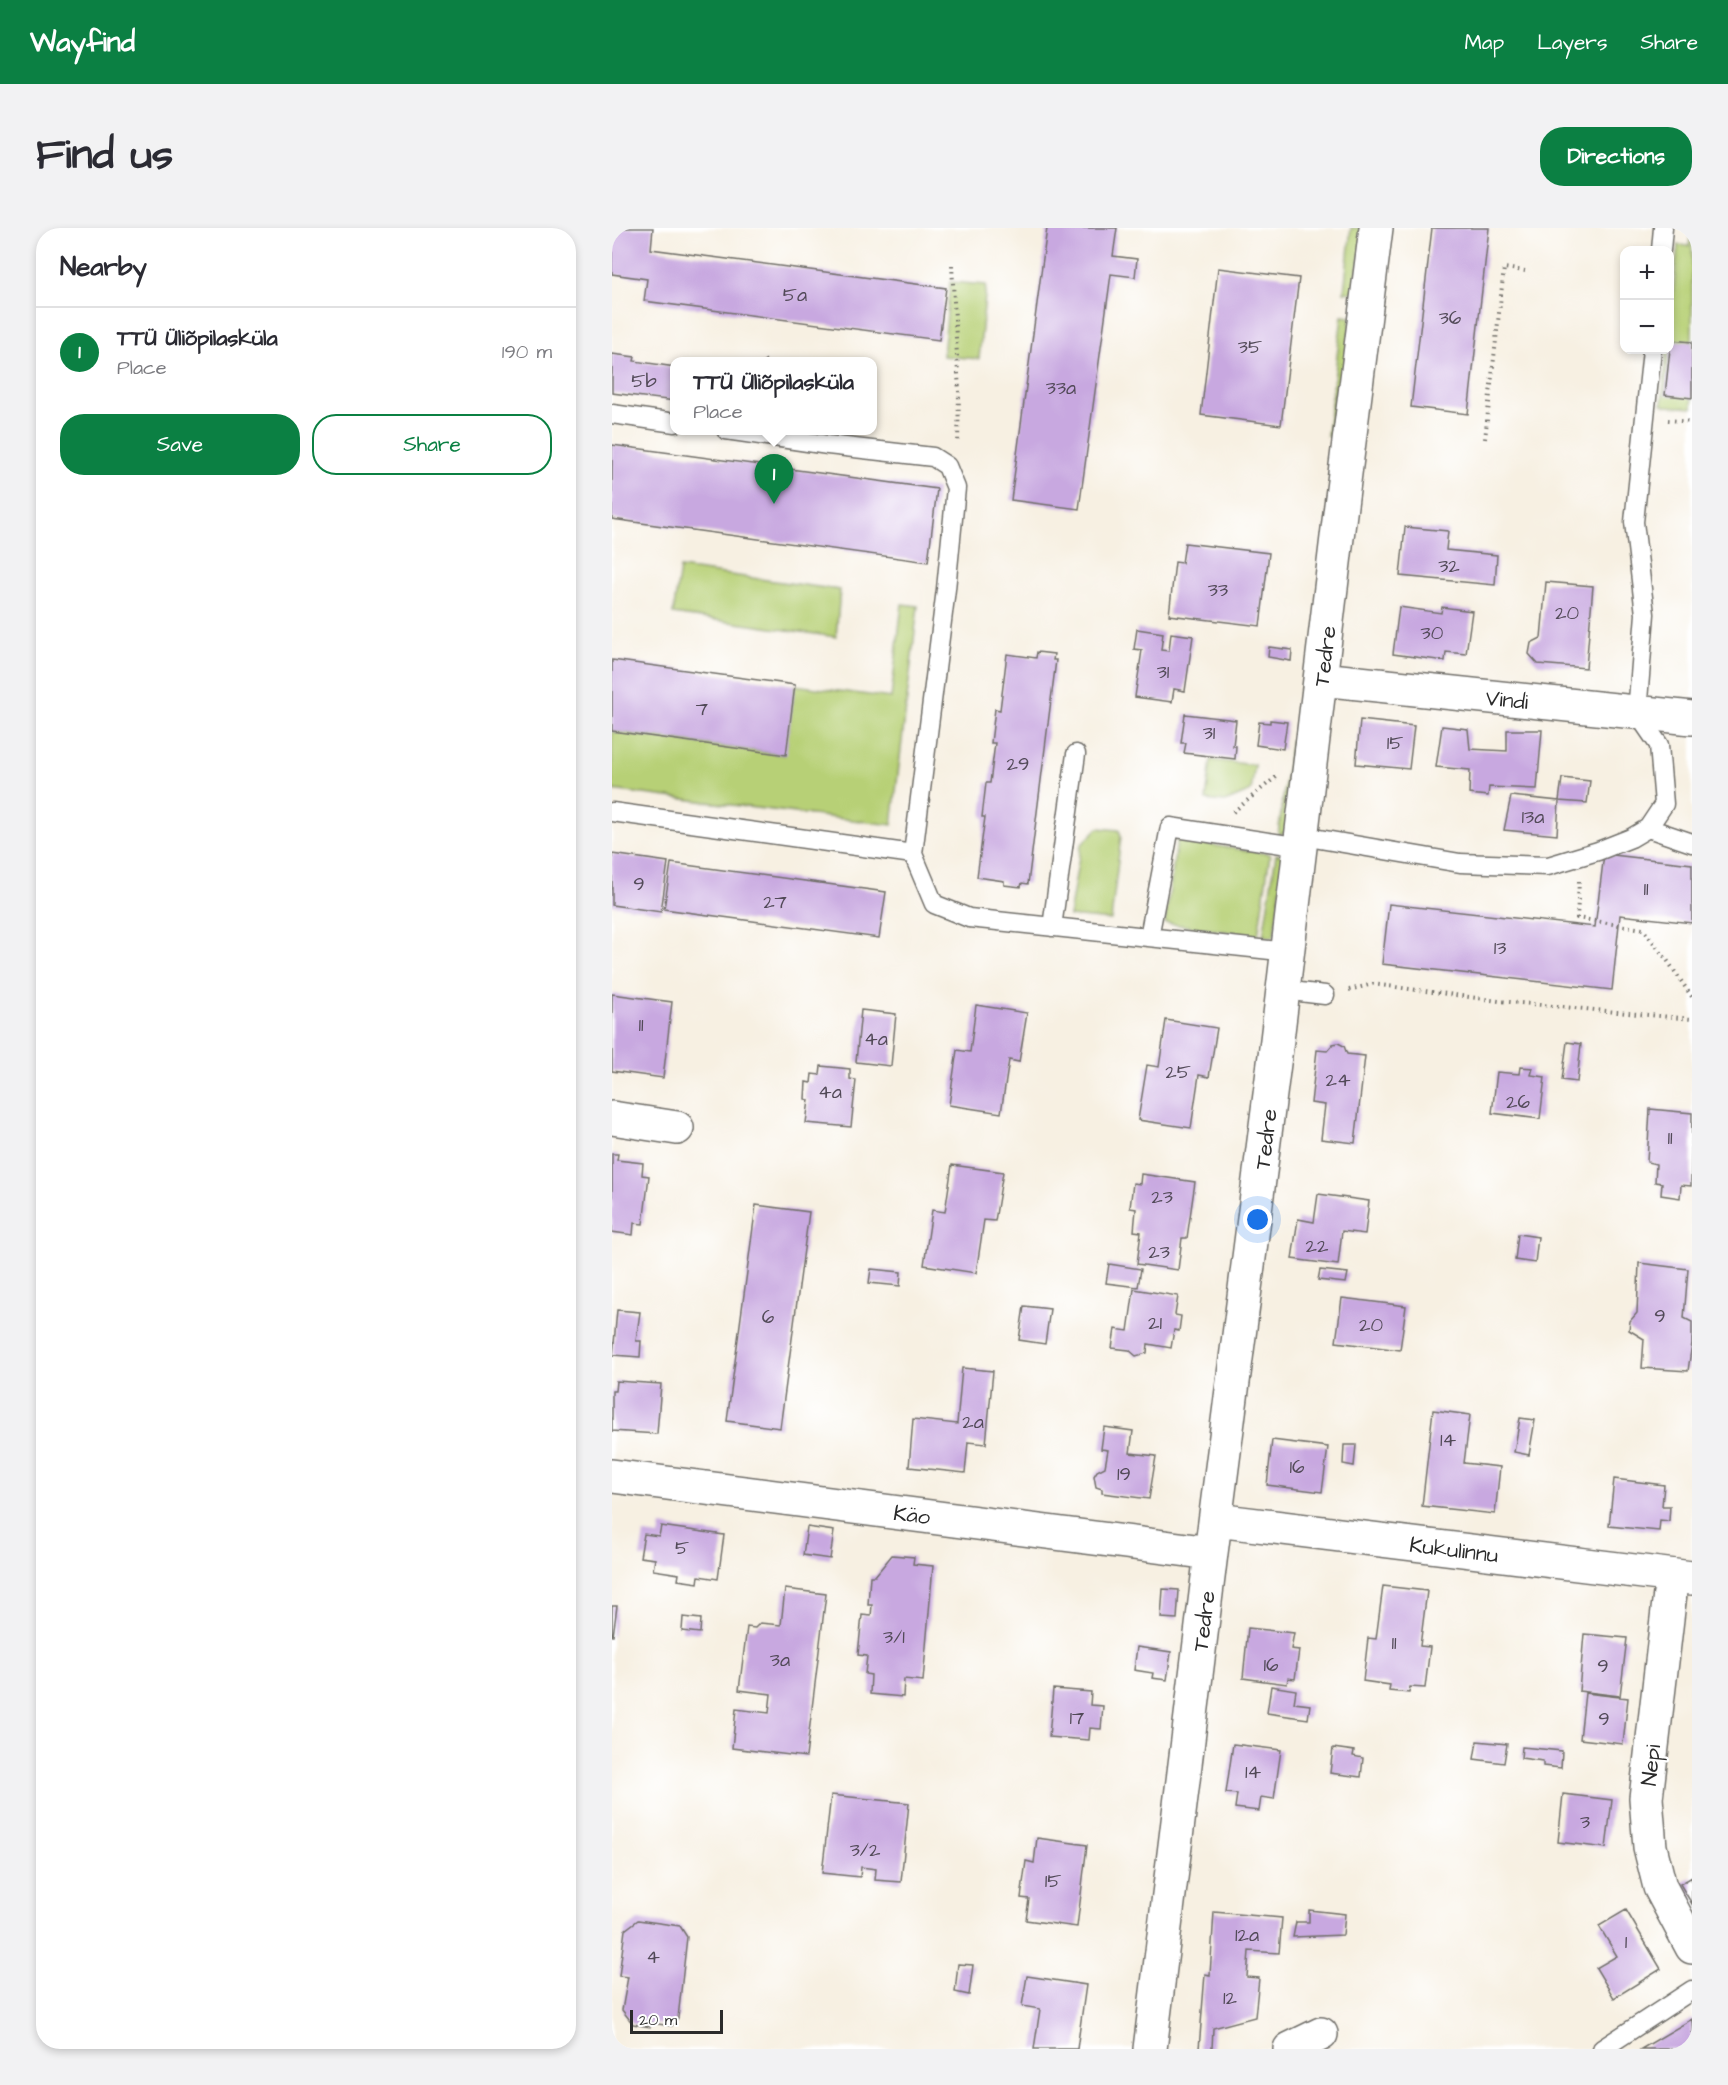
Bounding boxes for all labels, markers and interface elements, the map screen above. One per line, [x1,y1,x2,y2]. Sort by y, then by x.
text: Wayfind [30,23,135,62]
text: Map [1464,28,1504,57]
text: Layers [1537,28,1607,57]
text: Share [1640,28,1698,57]
text: Find us [36,127,173,185]
button: Directions [1540,127,1692,186]
map controls [1620,246,1674,354]
button: + [1620,246,1674,300]
text: Nearby [60,249,147,285]
house number: 5a [783,281,807,309]
button: − [1620,300,1674,354]
house number: 36 [1439,304,1462,332]
text: TTÜ Üliõpilasküla [117,323,278,354]
house number: 35 [1238,333,1262,361]
text: 1 [78,338,81,366]
text: 190 m [502,338,552,366]
text: Place [117,354,167,382]
popup [670,357,877,435]
house number: 5b [631,367,657,395]
text: TTÜ Üliõpilasküla [693,367,854,398]
house number: 33a [1046,374,1076,402]
text: Place [693,398,743,426]
button: Save [60,414,300,475]
button: Share [312,414,552,475]
pin: 1 [754,454,794,504]
house number: 32 [1438,552,1460,580]
house number: 33 [1208,576,1228,604]
house number: 20 [1555,599,1579,627]
house number: 30 [1421,619,1444,647]
street label: Tedre [1306,624,1345,688]
house number: 31 [1157,658,1170,686]
street label: Vindi [1484,683,1530,718]
house number: 7 [696,695,708,723]
house number: 31 [1203,719,1216,747]
house number: 15 [1387,729,1403,757]
house number: 29 [1007,750,1029,778]
house number: 13a [1522,803,1544,831]
house number: 9 [633,870,645,898]
house number: 11 [1643,875,1649,903]
house number: 27 [763,888,787,916]
house number: 13 [1494,934,1506,962]
house number: 11 [638,1011,644,1039]
house number: 4a [864,1025,888,1053]
house number: 25 [1165,1058,1191,1086]
house number: 24 [1325,1066,1351,1094]
house number: 4a [818,1078,842,1106]
house number: 26 [1506,1088,1530,1116]
street label: Tedre [1247,1107,1286,1171]
house number: 11 [1667,1124,1673,1152]
house number: 23 [1151,1183,1173,1211]
your location [1243,1205,1272,1234]
house number: 22 [1306,1232,1329,1260]
house number: 23 [1148,1238,1170,1266]
house number: 9 [1654,1302,1666,1330]
house number: 6 [762,1303,775,1331]
house number: 21 [1148,1309,1162,1337]
house number: 20 [1359,1311,1383,1339]
house number: 2a [962,1408,984,1436]
house number: 14 [1440,1426,1456,1454]
house number: 16 [1289,1453,1305,1481]
house number: 19 [1117,1460,1131,1488]
street label: Käo [892,1498,933,1533]
street label: Kukulinnu [1408,1530,1500,1571]
house number: 5 [675,1534,689,1562]
street label: Tedre [1185,1589,1224,1653]
house number: 3/1 [883,1623,905,1651]
house number: 11 [1391,1629,1397,1657]
house number: 3a [770,1646,790,1674]
house number: 16 [1263,1651,1279,1679]
house number: 9 [1597,1652,1609,1680]
house number: 17 [1070,1704,1084,1732]
house number: 9 [1598,1705,1610,1733]
street label: Nepi [1634,1743,1669,1788]
house number: 14 [1245,1758,1261,1786]
house number: 3 [1580,1808,1590,1836]
house number: 3/2 [850,1836,881,1864]
house number: 15 [1045,1867,1061,1895]
house number: 12a [1235,1921,1259,1949]
house number: 1 [1625,1928,1628,1956]
house number: 4 [646,1943,660,1971]
house number: 12 [1223,1984,1238,2012]
scale bar [630,2007,723,2034]
text: 20 m [639,2009,677,2031]

